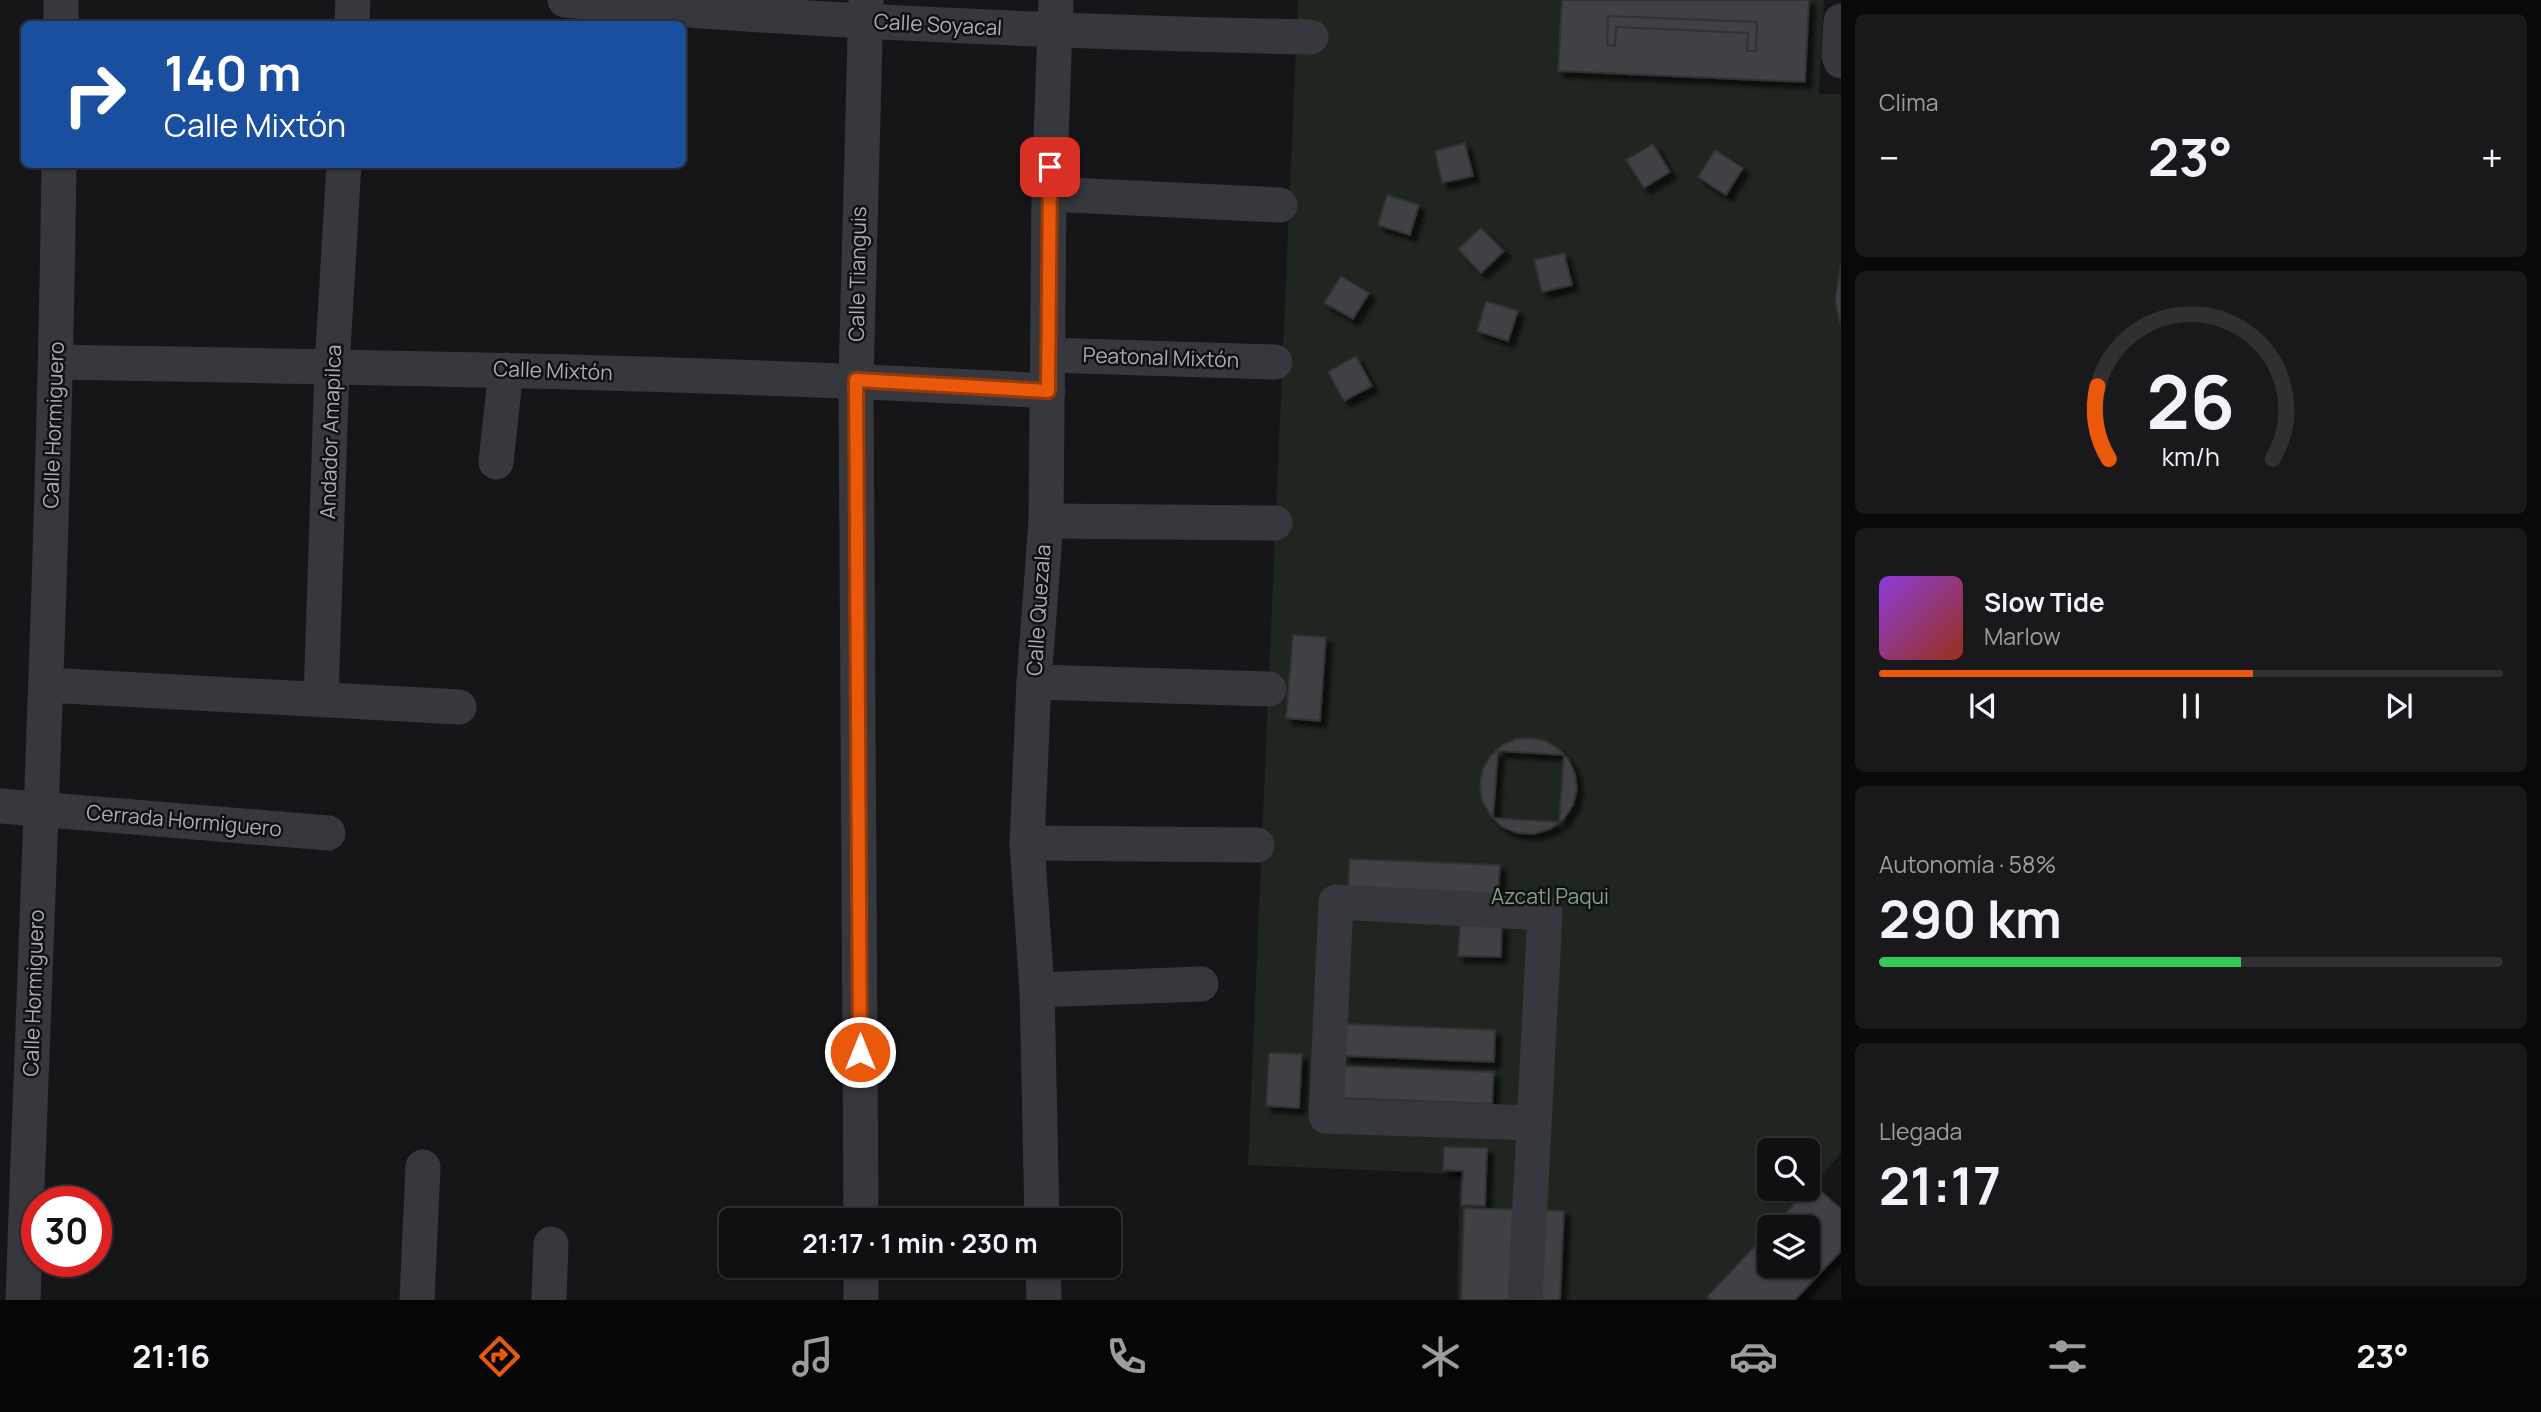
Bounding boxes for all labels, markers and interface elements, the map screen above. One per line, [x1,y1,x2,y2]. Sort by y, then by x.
street label: Calle Soyacal [873,7,1003,41]
text: 140 m [164,39,301,106]
icon: right [49,49,140,140]
text: Clima [1879,86,1938,118]
text: Calle Mixtón [164,103,346,147]
text: 23° [2148,121,2233,192]
text: − [1879,131,1900,183]
text: + [2481,131,2503,183]
pin [1020,137,1080,197]
icon: arrive [1031,148,1069,186]
street label: Calle Tianguis [842,206,872,342]
street label: Peatonal Mixtón [1082,340,1240,374]
street label: Calle Hormiguero [36,341,70,509]
street label: Andador Amapilca [313,344,347,520]
text: 26 [2147,351,2235,451]
street label: Calle Mixtón [493,354,613,386]
text: km/h [2162,439,2220,474]
street label: Calle Quezala [1019,543,1057,677]
text: Slow Tide [1984,584,2105,620]
text: Marlow [1984,620,2061,652]
icon: previous [1964,687,2002,725]
icon: pause [2172,687,2210,725]
icon: next [2380,687,2418,725]
street label: Cerrada Hormiguero [85,798,283,842]
text: Autonomía · 58% [1879,848,2056,880]
park label: Azcatl Paqui [1491,882,1609,910]
text: 290 km [1879,883,2062,954]
street label: Calle Hormiguero [16,909,50,1077]
position arrow [823,1015,897,1089]
text: Llegada [1879,1115,1962,1147]
map controls [1757,1138,1820,1278]
button: search [1757,1138,1820,1201]
text: 21:17 [1879,1150,2001,1221]
speed limit sign: 30 [21,1186,112,1277]
button: layers [1757,1215,1820,1278]
text: 21:17 · 1 min · 230 m [802,1225,1038,1261]
icon: directions [475,1332,524,1381]
icon: music [788,1332,837,1381]
icon: phone [1102,1332,1151,1381]
icon: climate [1416,1332,1465,1381]
icon: car [1729,1332,1778,1381]
icon: filters [2043,1332,2092,1381]
text: 21:16 [132,1334,210,1378]
text: 23° [2357,1334,2409,1378]

